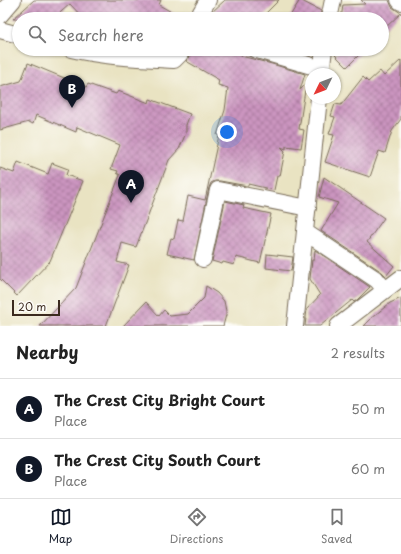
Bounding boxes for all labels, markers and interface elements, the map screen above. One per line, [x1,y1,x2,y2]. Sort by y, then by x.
search box [12,12,389,56]
icon: search [26,23,48,45]
text: Search here [58,23,144,46]
north arrow [305,68,341,104]
pin: B [59,75,85,108]
your location [217,122,237,142]
pin: A [118,170,144,203]
scale bar [12,298,60,317]
text: 20 m [18,298,46,315]
text: Nearby [16,339,78,365]
text: 2 results [331,343,385,362]
text: The Crest City Bright Court [54,388,265,411]
text: A [24,399,34,418]
text: 50 m [351,399,385,418]
text: Place [54,411,87,430]
text: The Crest City South Court [54,448,261,471]
text: B [25,459,33,478]
text: 60 m [351,459,385,478]
text: Place [54,471,87,490]
tab: Map [49,506,72,547]
tab: Directions [170,506,223,547]
tab: Saved [321,506,352,547]

